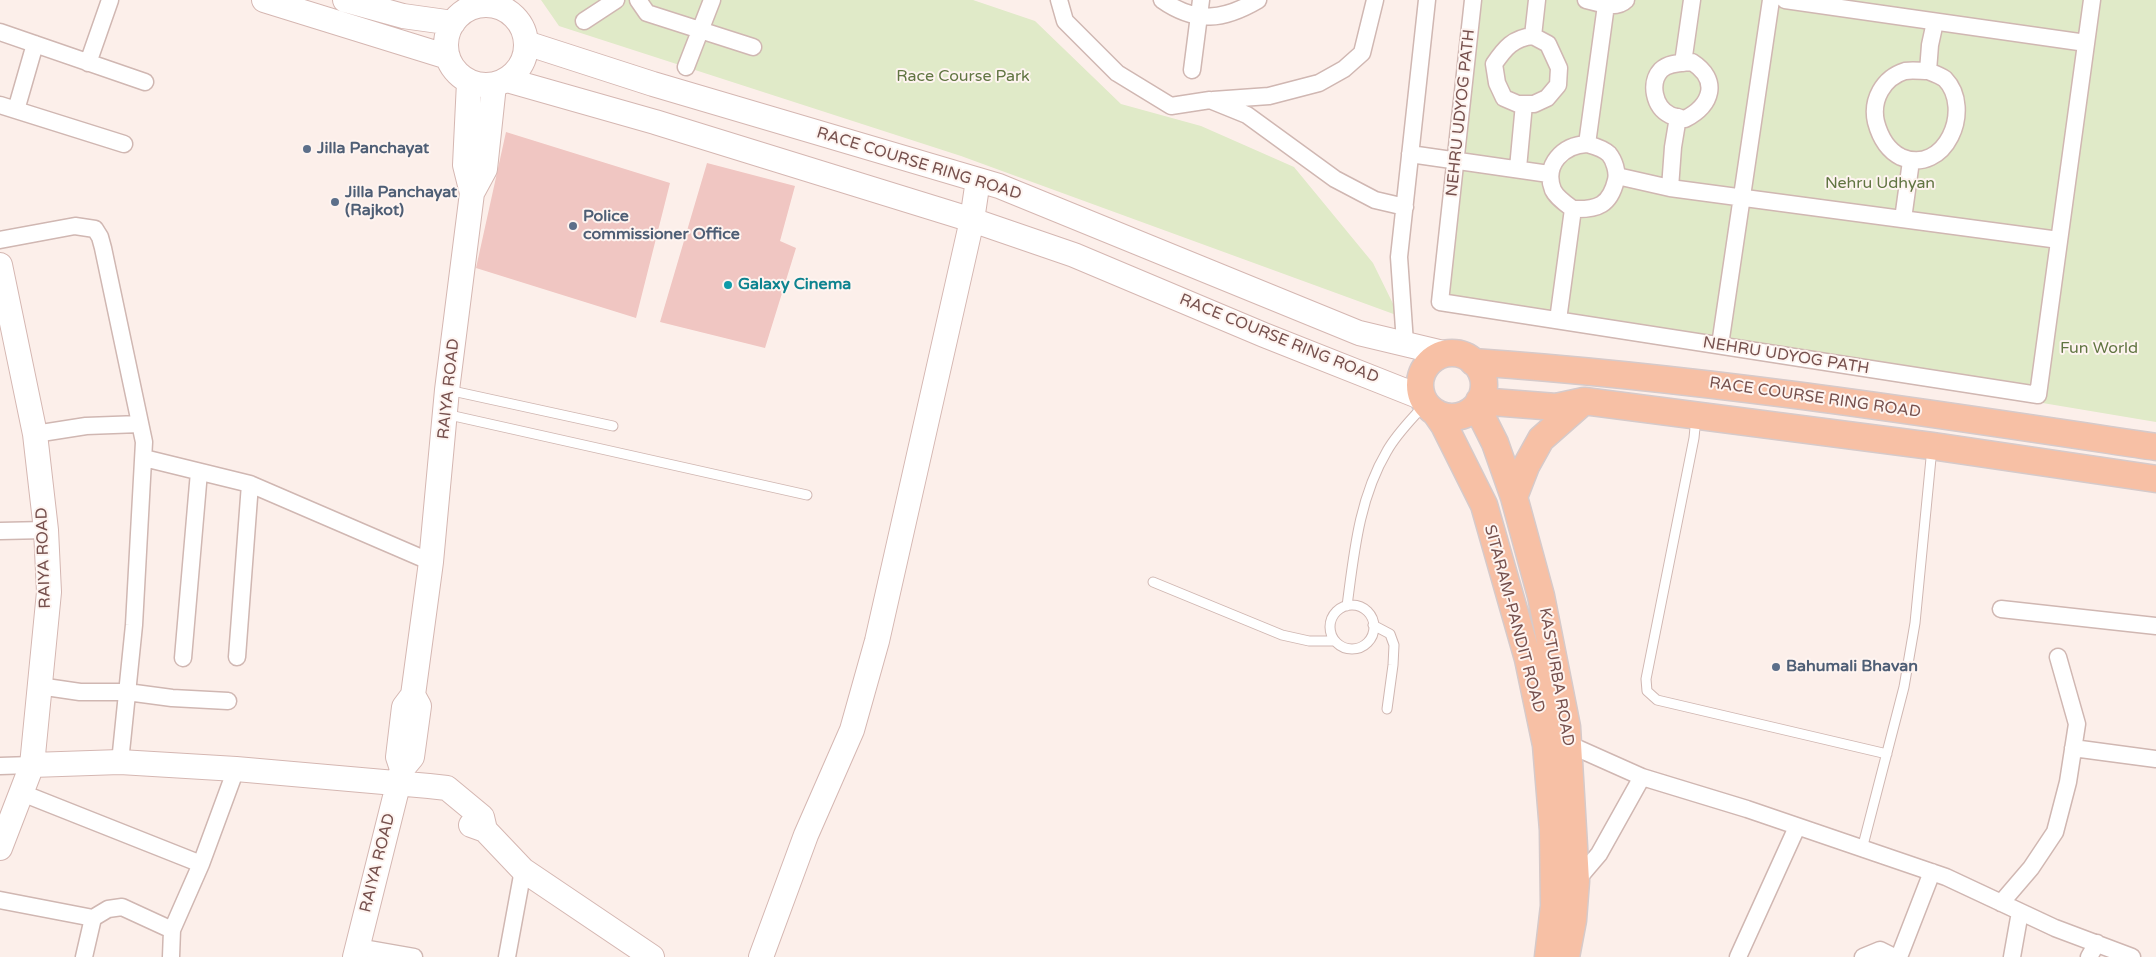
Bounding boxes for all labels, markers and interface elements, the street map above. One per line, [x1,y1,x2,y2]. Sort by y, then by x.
street label: NEHRU UDYOG PATH [1443,28,1479,198]
park label: Race Course Park [896,67,1030,87]
street label: RACE COURSE RING ROAD [814,124,1024,204]
place label: Jilla Panchayat [317,139,429,159]
marker: Jilla Panchayat [301,143,313,155]
park label: Nehru Udhyan [1825,174,1935,194]
place label: Jilla Panchayat (Rajkot) [345,183,457,221]
marker: Jilla Panchayat (Rajkot) [329,196,341,208]
place label: Police commissioner Office [583,207,740,245]
marker: Police commissioner Office [567,220,579,232]
place label: Galaxy Cinema [738,275,851,295]
marker: Galaxy Cinema [722,279,734,291]
street label: RACE COURSE RING ROAD [1177,290,1381,388]
street label: NEHRU UDYOG PATH [1701,333,1871,379]
street label: RAIYA ROAD [434,338,464,440]
park label: Fun World [2060,339,2138,359]
street label: RACE COURSE RING ROAD [1708,374,1922,422]
street label: RAIYA ROAD [33,507,55,609]
street label: SITARAM-PANDIT ROAD [1480,523,1548,715]
street label: KASTURBA ROAD [1534,606,1578,748]
place label: Bahumali Bhavan [1786,657,1918,677]
marker: Bahumali Bhavan [1770,661,1782,673]
street label: RAIYA ROAD [356,812,400,914]

